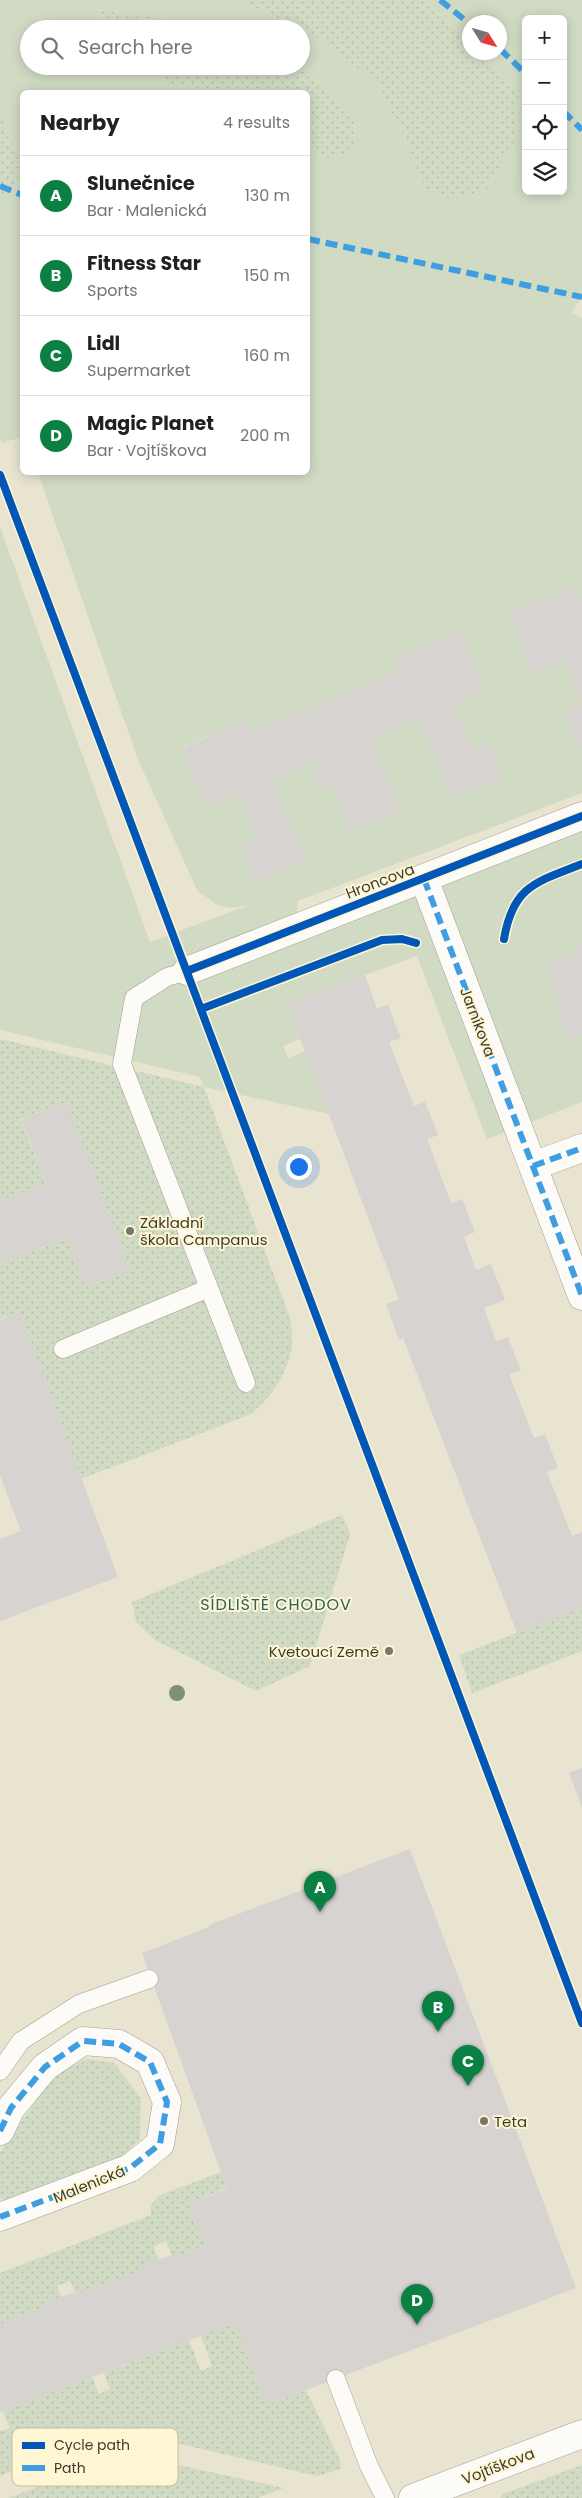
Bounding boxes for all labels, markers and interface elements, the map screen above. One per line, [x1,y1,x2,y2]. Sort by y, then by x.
north arrow [462,15,507,60]
map controls [522,15,567,195]
button: + [522,15,567,60]
search box [20,20,310,75]
icon: search [38,34,66,62]
text: Search here [78,34,192,61]
button: − [522,60,567,105]
button: locate [522,105,567,150]
text: Nearby [40,108,120,137]
text: 4 results [223,111,290,134]
button: layers [522,150,567,195]
text: Slunečnice [87,170,195,197]
text: A [50,184,62,207]
text: 130 m [245,184,290,207]
text: Bar · Malenická [87,199,207,222]
text: Fitness Star [87,250,201,277]
text: B [51,264,61,287]
text: 150 m [244,264,290,287]
text: Sports [87,279,138,302]
text: Lidl [87,330,120,357]
text: C [50,344,62,367]
text: 160 m [244,344,290,367]
text: Supermarket [87,359,191,382]
text: Magic Planet [87,410,214,437]
text: D [50,424,62,447]
text: 200 m [240,424,290,447]
text: Bar · Vojtíškova [87,439,207,462]
street label: Hroncova [342,858,418,904]
street label: Jarníkova [455,984,501,1060]
your location [286,1154,312,1180]
place label: Základní škola Campanus [140,1212,268,1250]
marker: Základní škola Campanus [124,1225,136,1237]
district label: SÍDLIŠTĚ CHODOV [200,1593,352,1616]
place label: Kvetoucí Země [269,1641,379,1662]
marker: Kvetoucí Země [383,1645,395,1657]
pin: A [304,1871,336,1912]
pin: B [422,1991,454,2032]
pin: C [452,2045,484,2086]
place label: Teta [494,2111,527,2132]
marker: Teta [478,2115,490,2127]
street label: Malenická [50,2160,128,2208]
pin: D [401,2284,433,2325]
legend [12,2428,178,2486]
text: Cycle path [54,2435,130,2455]
street label: Vojtíškova [459,2443,537,2489]
text: Path [54,2458,86,2478]

